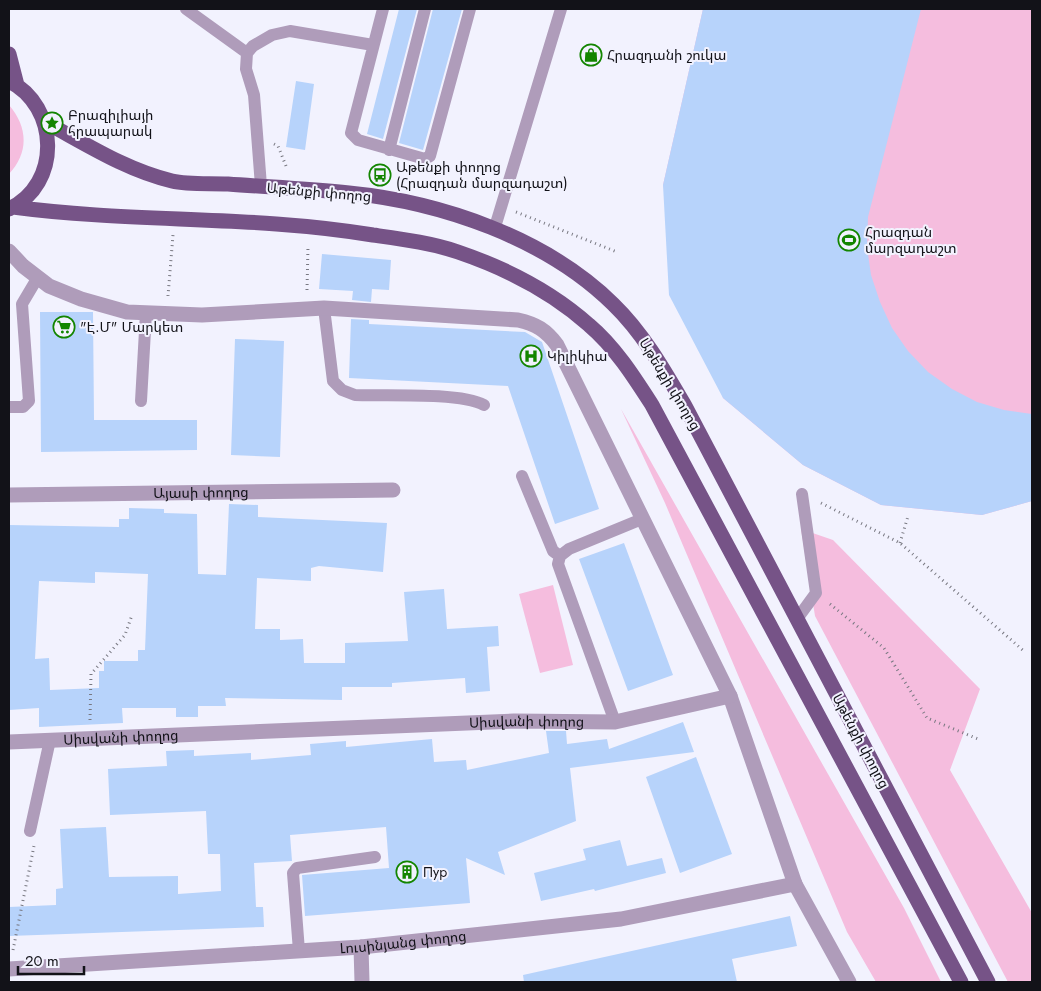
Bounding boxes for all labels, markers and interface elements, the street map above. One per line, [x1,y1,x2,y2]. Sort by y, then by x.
shop icon: Հրազդանի շուկա [579,43,603,67]
place label: Հրազդանի շուկա [607,45,726,65]
place label: Բրազիլիայի հրապարակ [68,105,153,141]
place icon: Բրազիլիայի հրապարակ [40,111,64,135]
place label: Աթենքի փողոց (Հրազդան մարզադաշտ) [396,157,568,193]
bus stop icon: Աթենքի փողոց (Հրազդան մարզադաշտ) [368,163,392,187]
street label: Աթենքի փողոց [266,177,372,207]
place label: Հրազդան մարզադաշտ [865,222,957,258]
sports icon: Հրազդան մարզադաշտ [837,228,861,252]
supermarket icon: "Է.Մ" Մարկետ [52,315,76,339]
place label: "Է.Մ" Մարկետ [80,317,183,337]
street label: Աթենքի փողոց [634,334,706,434]
hospital icon: Կիլիկիա [519,344,543,368]
place label: Կիլիկիա [547,346,607,366]
street label: Այասի փողոց [153,482,249,503]
street label: Աթենքի փողոց [828,690,894,792]
street label: Սիսվանի փողոց [469,711,584,733]
street label: Սիսվանի փողոց [63,725,179,750]
building icon: Пур [395,860,419,884]
place label: Пур [423,862,447,882]
street label: Լուսինյանց փողոց [339,926,467,958]
scale bar [18,944,84,976]
text: 20 m [25,950,59,972]

